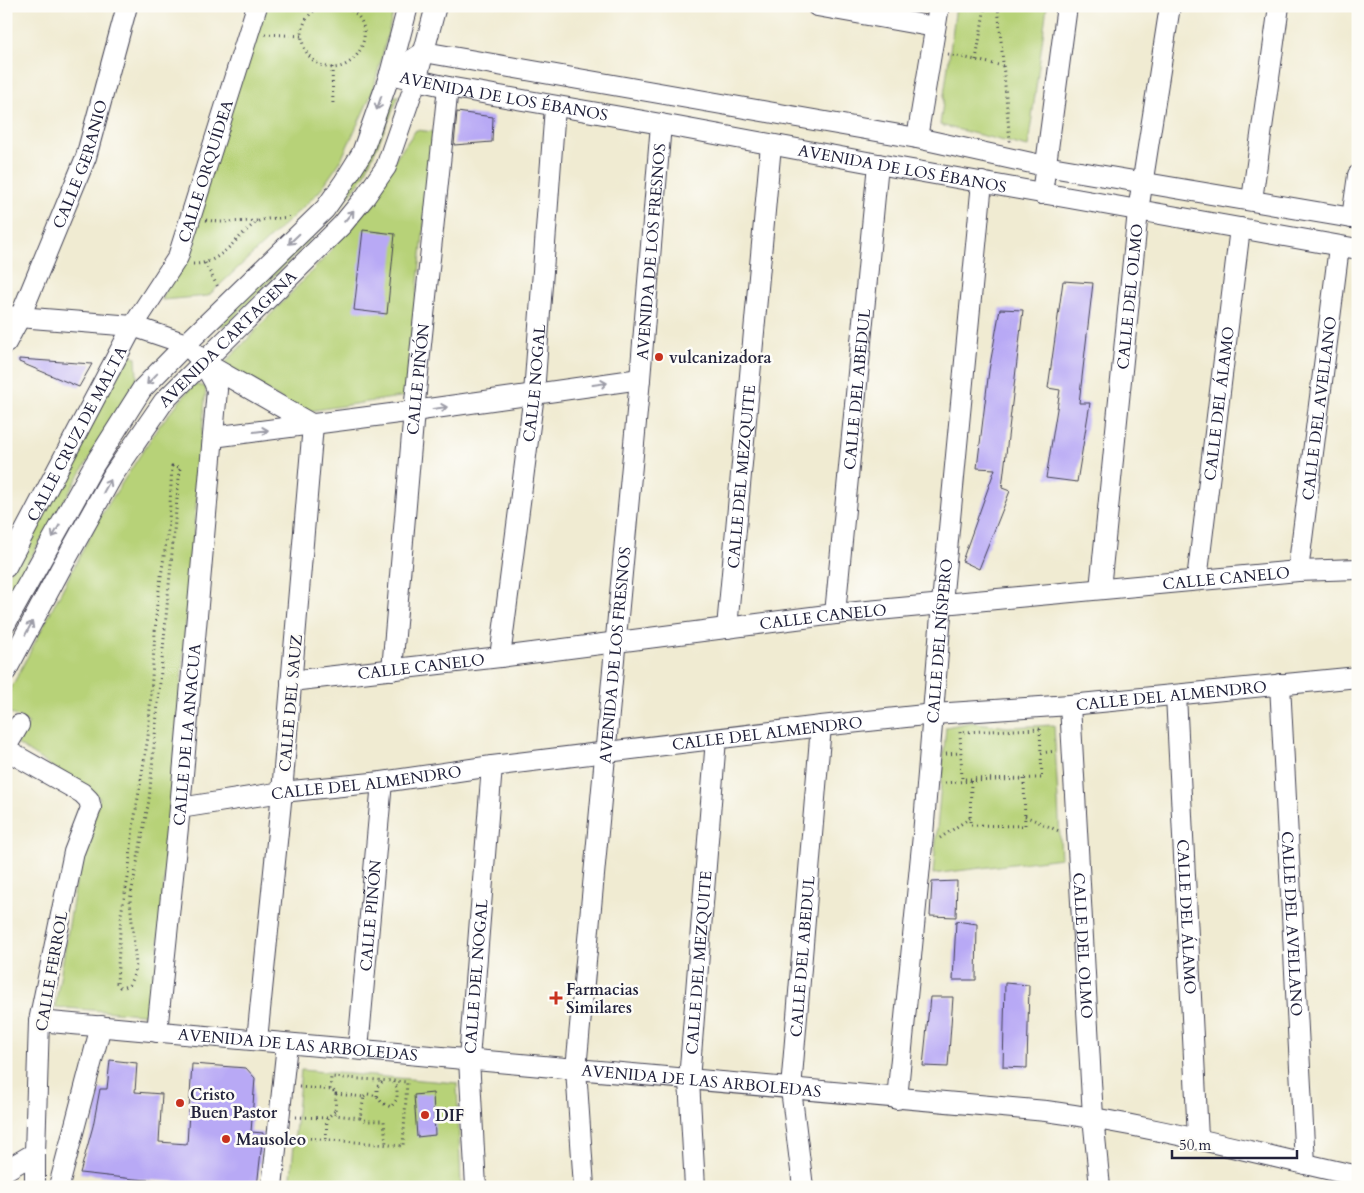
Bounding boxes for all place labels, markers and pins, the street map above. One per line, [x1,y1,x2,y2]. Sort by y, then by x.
place label: vulcanizadora [669,347,771,369]
marker: vulcanizadora [653,351,665,363]
place label: Farmacias Similares [566,979,639,1019]
marker: Farmacias Similares [550,992,562,1004]
place label: Cristo Buen Pastor [190,1084,278,1124]
marker: Cristo Buen Pastor [174,1097,186,1109]
place label: DIF [435,1105,464,1127]
marker: DIF [419,1109,431,1121]
place label: Mausoleo [236,1129,306,1151]
marker: Mausoleo [220,1133,232,1145]

